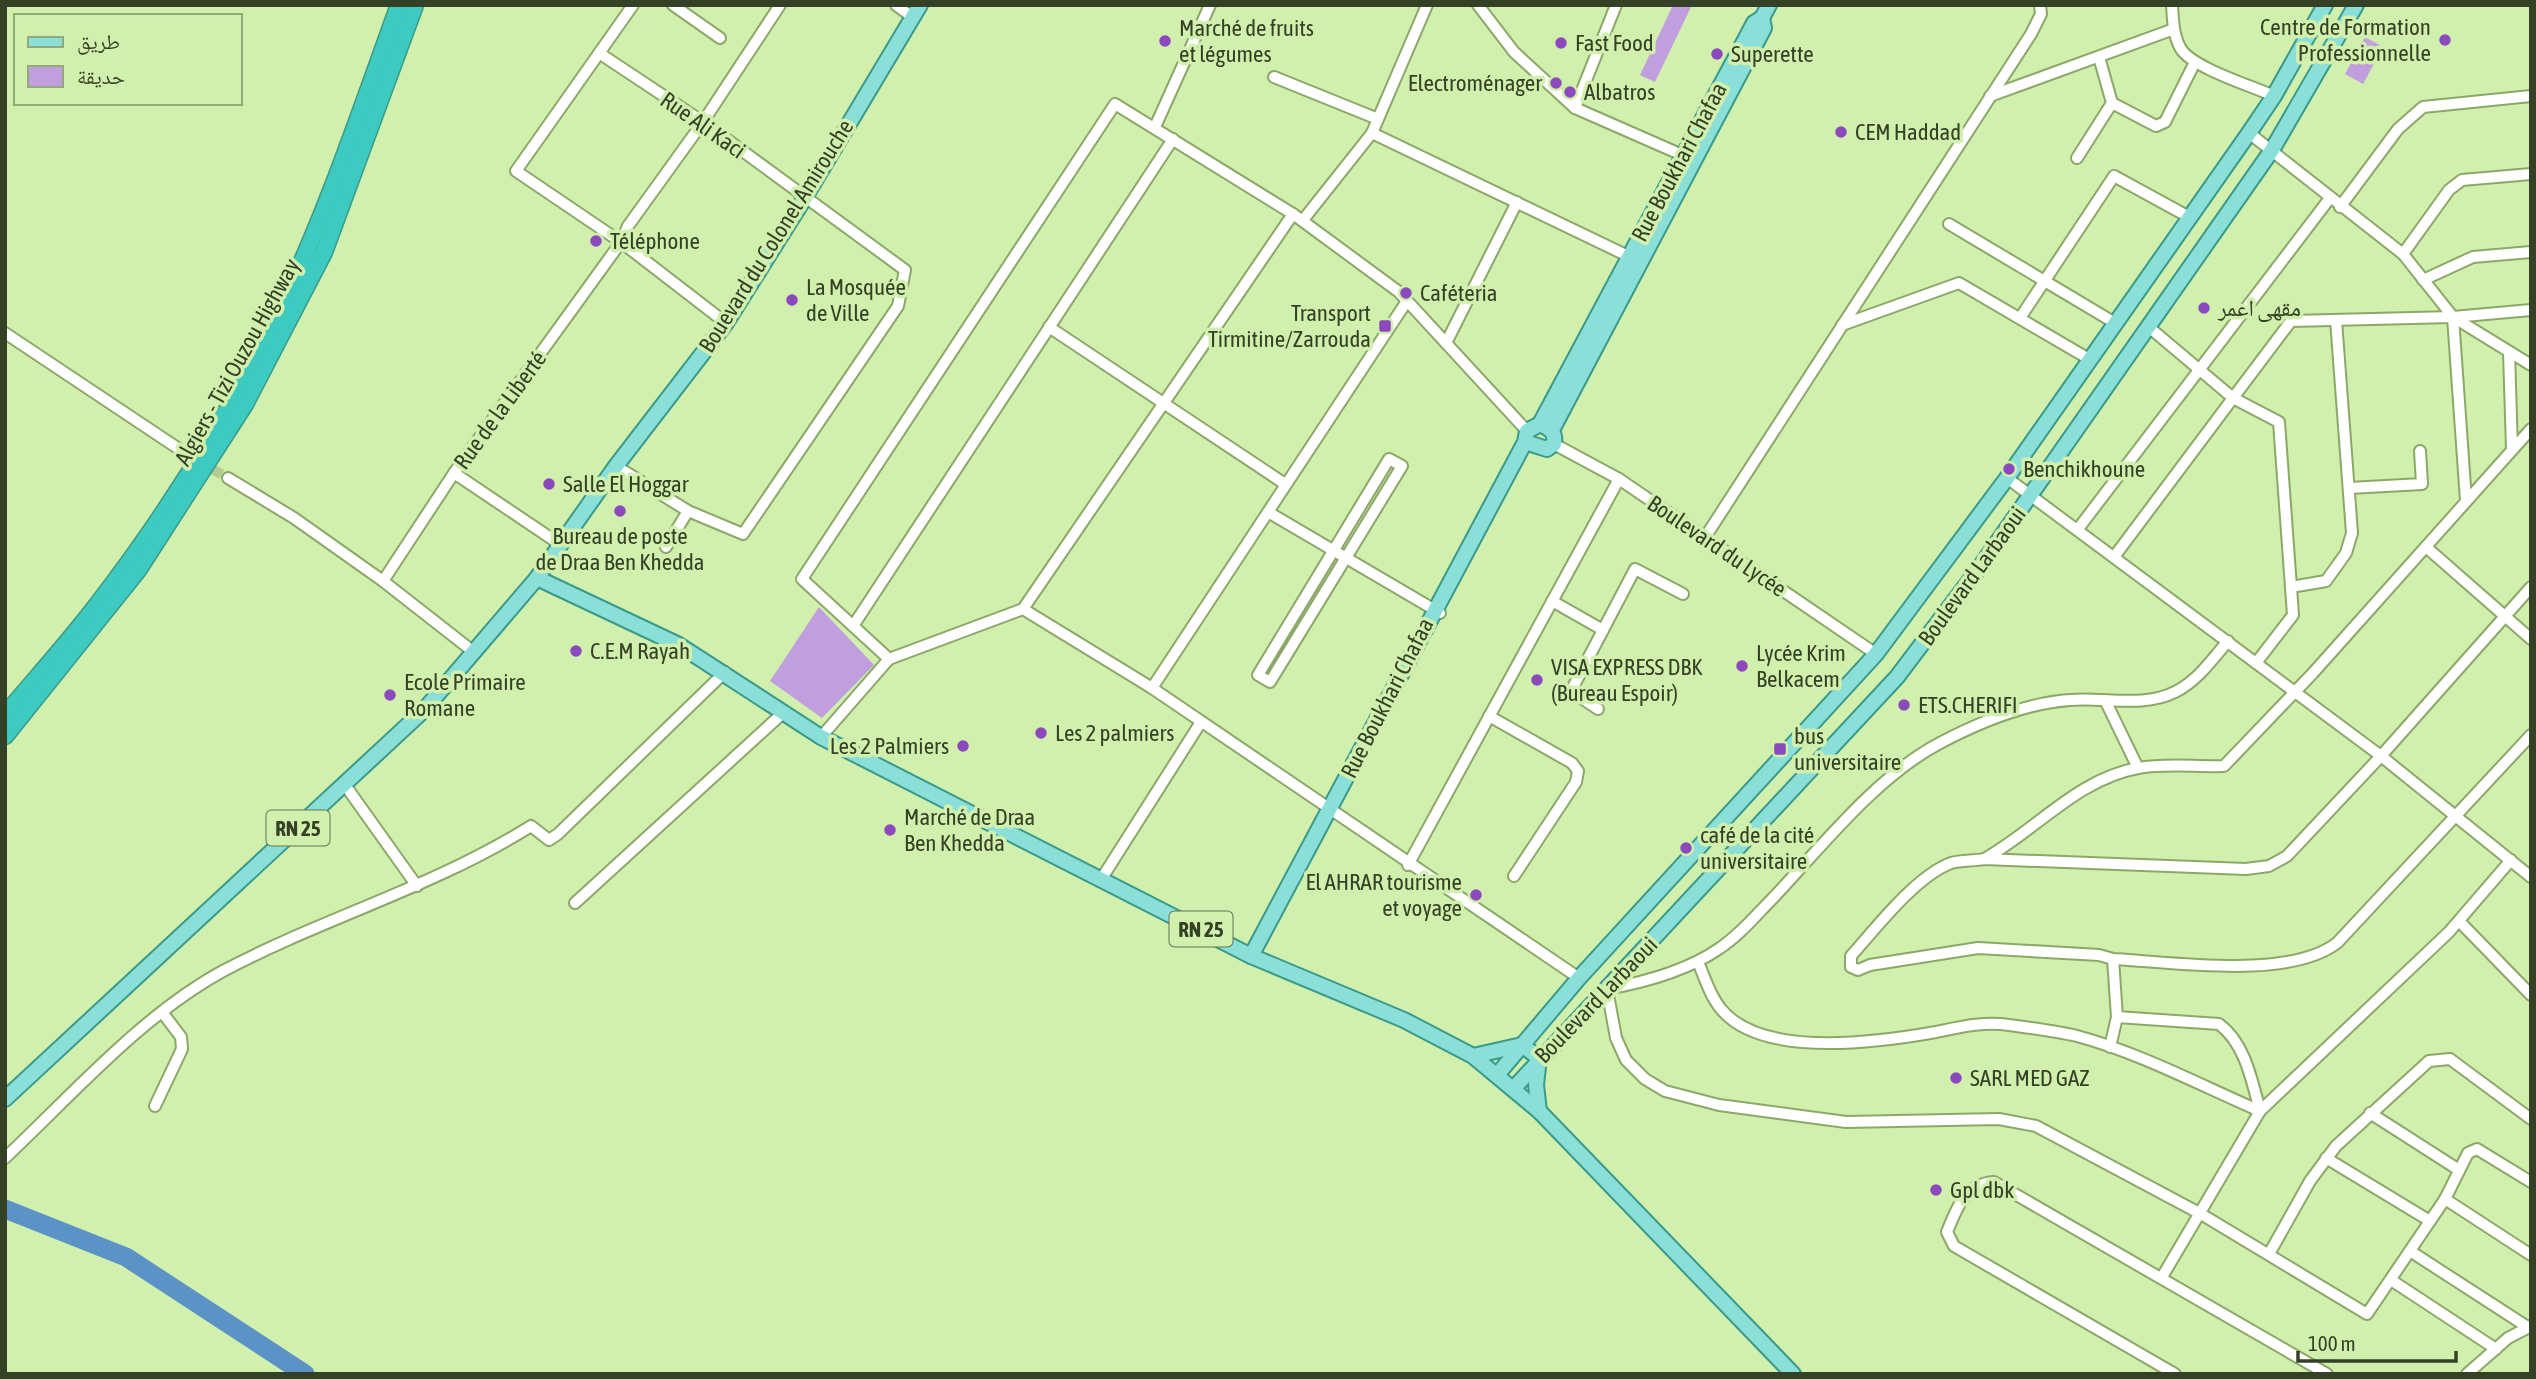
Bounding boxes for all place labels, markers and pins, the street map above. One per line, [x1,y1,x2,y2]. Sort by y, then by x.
place label: Centre de Formation Professionnelle [2260,14,2431,66]
place label: Marché de fruits et légumes [1179,15,1314,67]
place label: Fast Food [1575,30,1654,56]
marker: Centre de Formation Professionnelle [2437,32,2453,48]
marker: Marché de fruits et légumes [1157,33,1173,49]
marker: Fast Food [1553,35,1569,51]
place label: Superette [1731,41,1814,67]
marker: Superette [1709,46,1725,62]
place label: Electroménager [1408,70,1543,96]
marker: Electroménager [1548,75,1564,91]
place label: Albatros [1584,79,1655,105]
marker: Albatros [1562,84,1578,100]
place label: CEM Haddad [1855,119,1961,145]
marker: CEM Haddad [1833,124,1849,140]
place label: Téléphone [610,228,700,254]
marker: Téléphone [588,233,604,249]
place label: La Mosquée de Ville [806,274,906,326]
place label: Caféteria [1420,280,1497,306]
marker: Caféteria [1398,285,1414,301]
marker: La Mosquée de Ville [784,292,800,308]
place label: مقهى اعمر [2217,295,2301,322]
place label: Transport Tirmitine/Zarrouda [1208,300,1371,352]
marker: مقهى اعمر [2196,300,2212,316]
marker: Transport Tirmitine/Zarrouda [1377,318,1393,334]
place label: Benchikhoune [2023,456,2145,482]
marker: Benchikhoune [2001,461,2017,477]
place label: Salle El Hoggar [563,471,690,497]
marker: Salle El Hoggar [541,476,557,492]
marker: Bureau de poste de Draa Ben Khedda [612,503,628,519]
place label: Bureau de poste de Draa Ben Khedda [535,523,705,575]
place label: C.E.M Rayah [590,638,690,664]
place label: Lycée Krim Belkacem [1756,640,1846,692]
marker: C.E.M Rayah [568,643,584,659]
place label: VISA EXPRESS DBK (Bureau Espoir) [1551,654,1703,706]
marker: Lycée Krim Belkacem [1734,658,1750,674]
place label: Ecole Primaire Romane [404,669,526,721]
marker: VISA EXPRESS DBK (Bureau Espoir) [1529,672,1545,688]
marker: Ecole Primaire Romane [382,687,398,703]
place label: ETS.CHERIFI [1918,692,2018,718]
marker: ETS.CHERIFI [1896,697,1912,713]
place label: Les 2 palmiers [1055,720,1174,746]
place label: bus universitaire [1794,723,1901,775]
marker: Les 2 palmiers [1033,725,1049,741]
place label: Les 2 Palmiers [830,733,949,759]
marker: Les 2 Palmiers [955,738,971,754]
marker: bus universitaire [1772,741,1788,757]
place label: Marché de Draa Ben Khedda [904,804,1035,856]
marker: Marché de Draa Ben Khedda [882,822,898,838]
place label: café de la cité universitaire [1700,822,1814,874]
marker: café de la cité universitaire [1678,840,1694,856]
place label: El AHRAR tourisme et voyage [1305,869,1462,921]
marker: El AHRAR tourisme et voyage [1468,887,1484,903]
place label: SARL MED GAZ [1970,1065,2090,1091]
marker: SARL MED GAZ [1948,1070,1964,1086]
place label: Gpl dbk [1950,1177,2014,1203]
marker: Gpl dbk [1928,1182,1944,1198]

